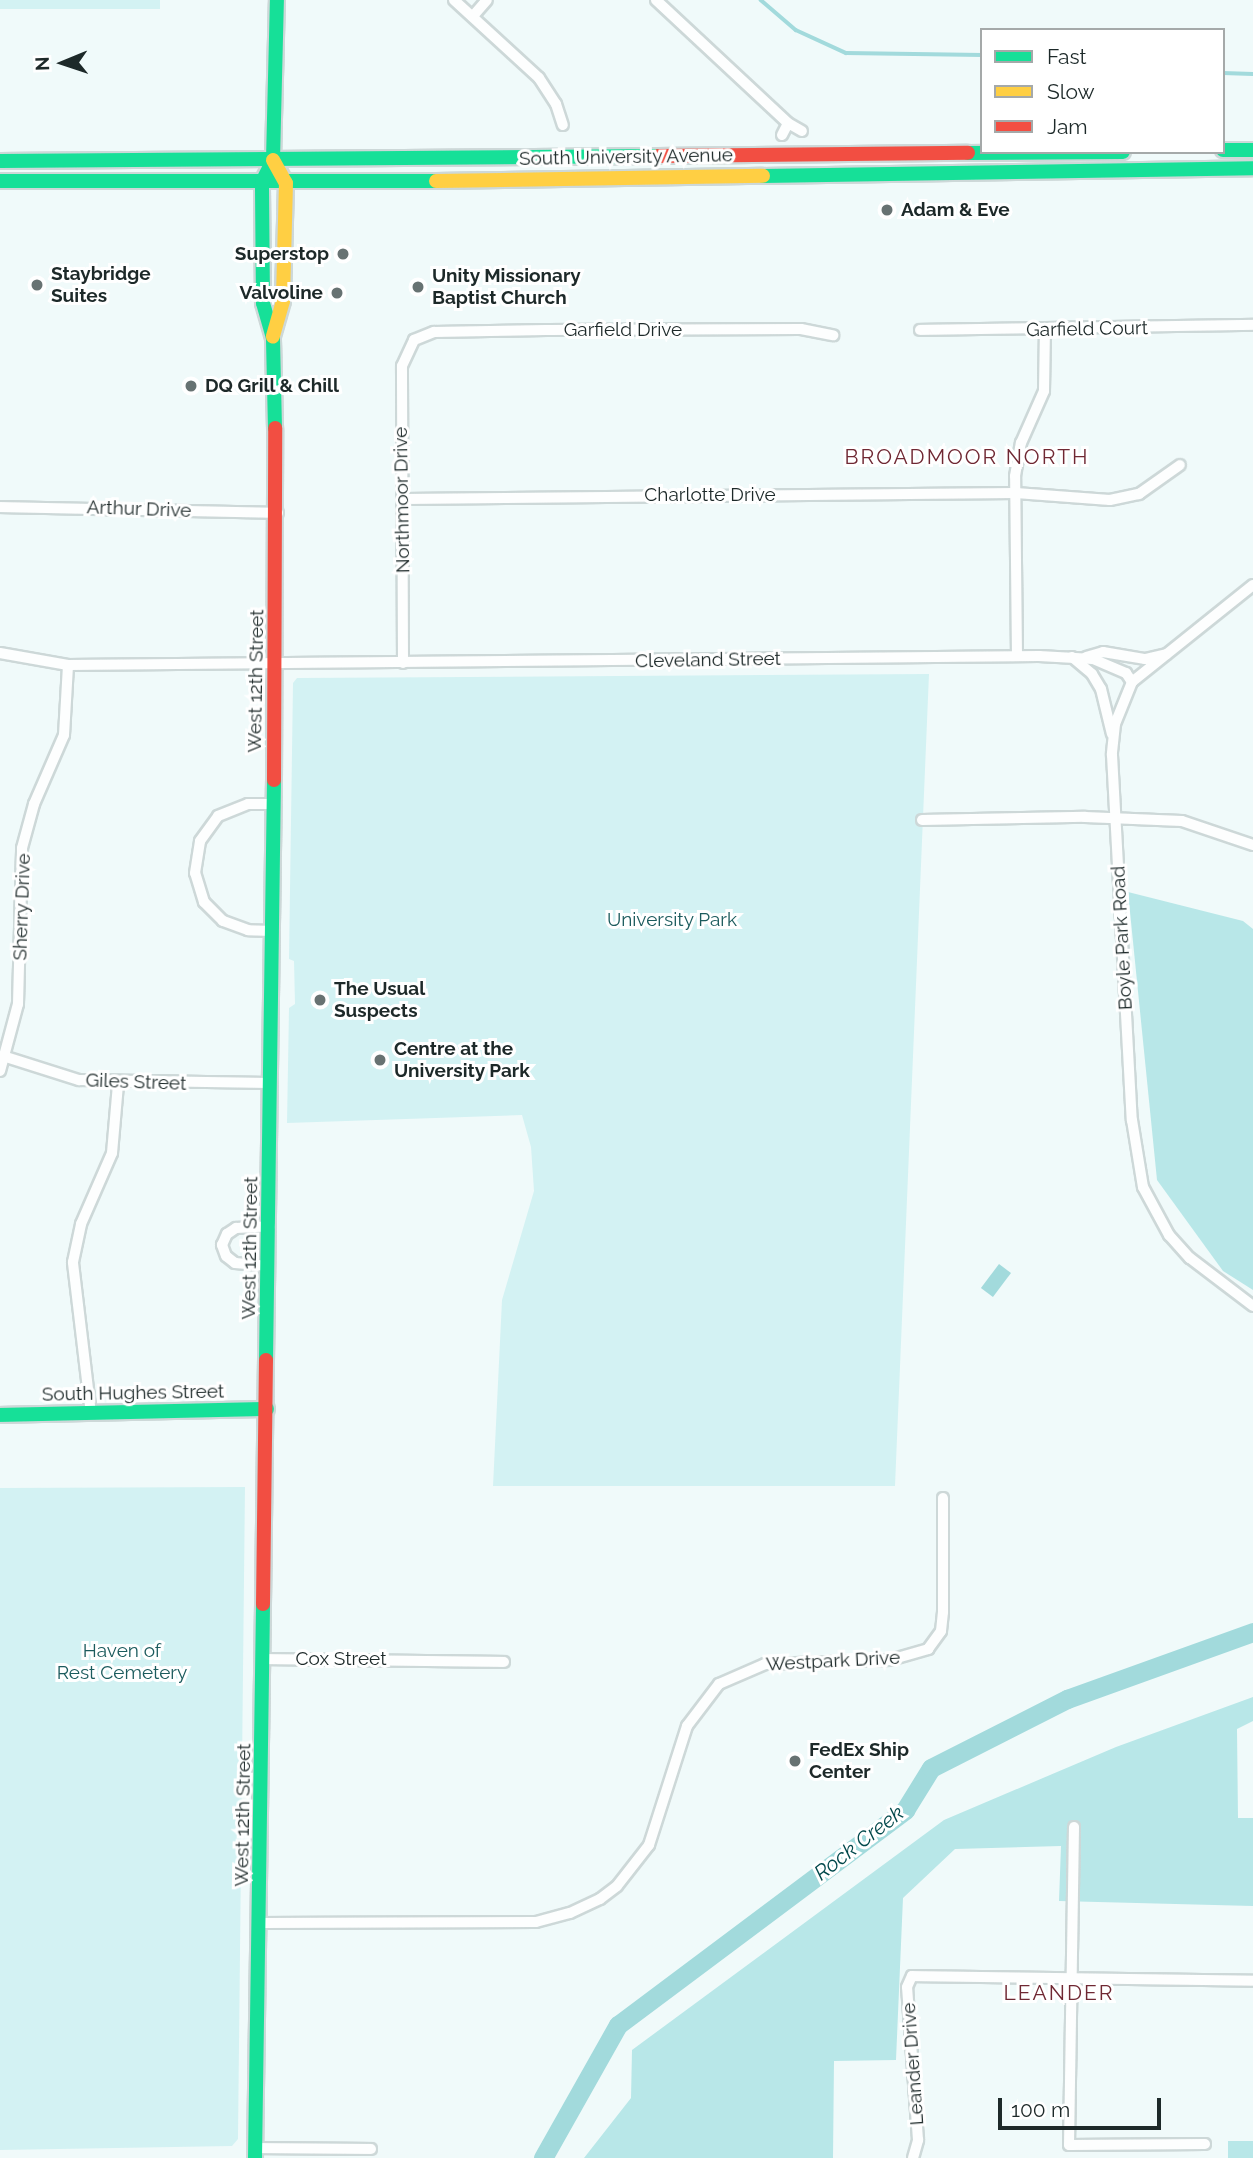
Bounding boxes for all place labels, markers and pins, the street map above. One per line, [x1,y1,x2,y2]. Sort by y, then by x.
place label: Adam & Eve [901,199,1010,221]
marker: Adam & Eve [879,202,895,218]
place label: Superstop [235,243,329,265]
marker: Superstop [335,246,351,262]
place label: Staybridge Suites [51,263,151,307]
place label: Unity Missionary Baptist Church [432,265,581,309]
marker: Staybridge Suites [29,277,45,293]
marker: Unity Missionary Baptist Church [410,279,426,295]
place label: Valvoline [239,282,323,304]
marker: Valvoline [329,285,345,301]
place label: DQ Grill & Chill [205,375,340,397]
marker: DQ Grill & Chill [183,378,199,394]
place label: The Usual Suspects [334,978,425,1022]
marker: The Usual Suspects [312,992,328,1008]
place label: Centre at the University Park [394,1038,530,1082]
marker: Centre at the University Park [372,1052,388,1068]
place label: FedEx Ship Center [809,1739,909,1783]
marker: FedEx Ship Center [787,1753,803,1769]

